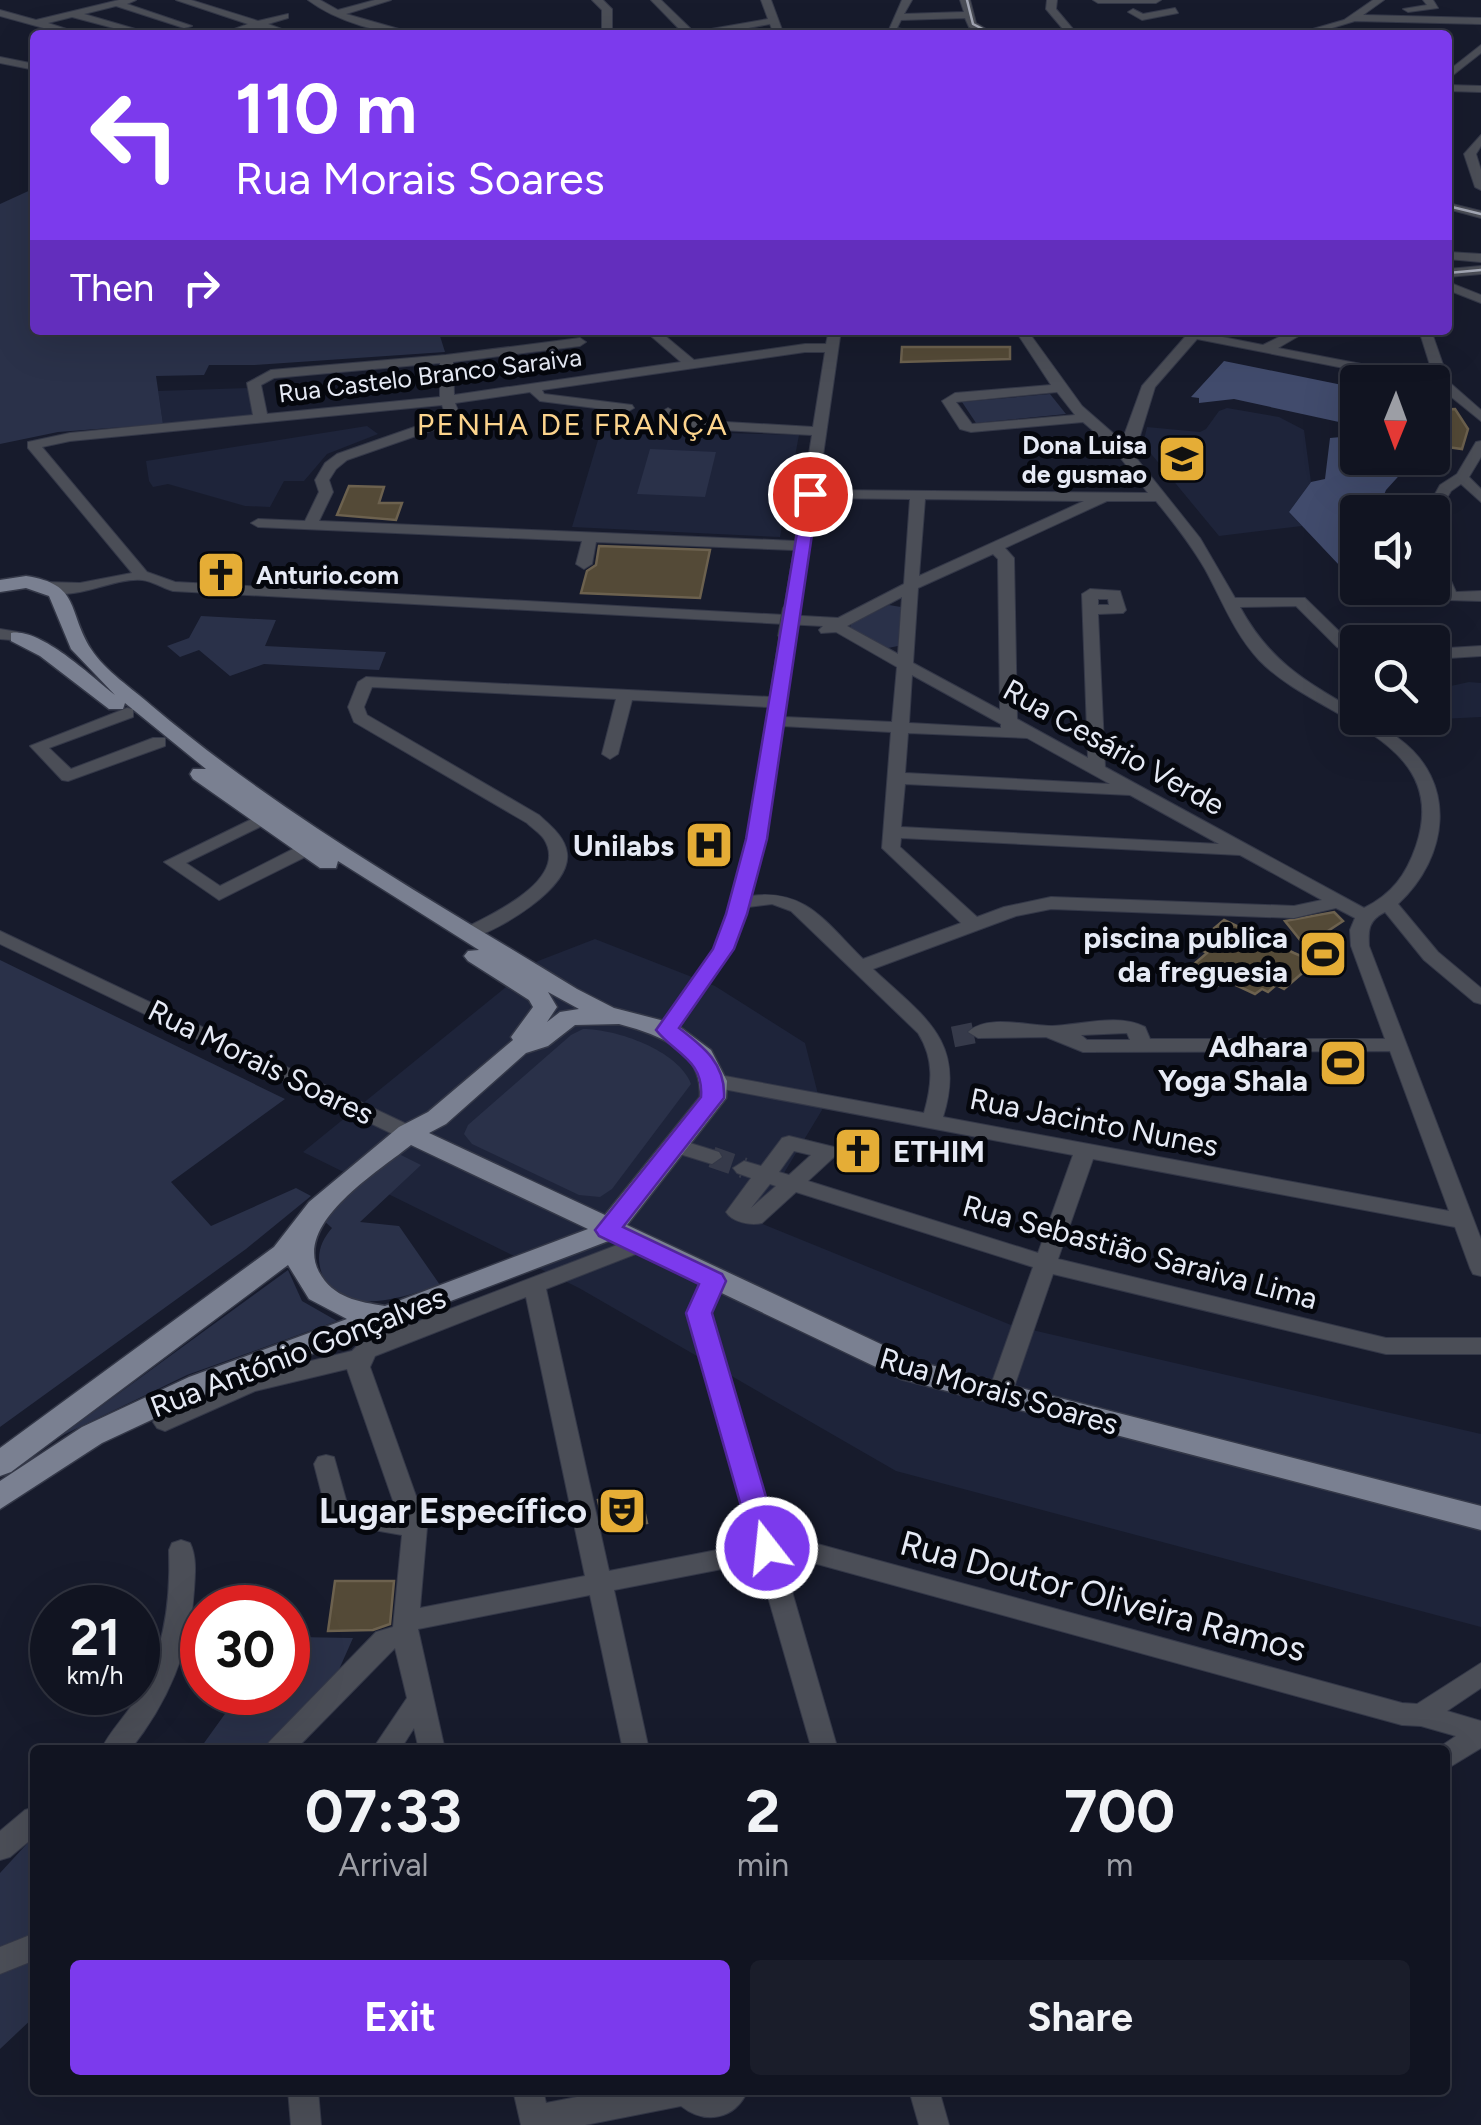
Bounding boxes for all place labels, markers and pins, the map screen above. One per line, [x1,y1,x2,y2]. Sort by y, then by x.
place label: Dona Luisa de gusmao [1022,430,1147,489]
school or university icon: Dona Luisa de gusmao [1156,433,1208,485]
pin [768,452,853,537]
church icon: Anturio.com [195,549,247,601]
place label: Anturio.com [256,560,399,590]
hospital icon: Unilabs [683,819,735,871]
place label: Unilabs [573,827,674,864]
place label: piscina publica da freguesia [1083,919,1288,990]
sports icon: piscina publica da freguesia [1297,928,1349,980]
place label: Adhara Yoga Shala [1158,1028,1308,1099]
sports icon: Adhara Yoga Shala [1317,1037,1369,1089]
church icon: ETHIM [832,1125,884,1177]
place label: ETHIM [893,1133,985,1170]
theatre icon: Lugar Específico [596,1485,648,1537]
place label: Lugar Específico [319,1490,587,1532]

